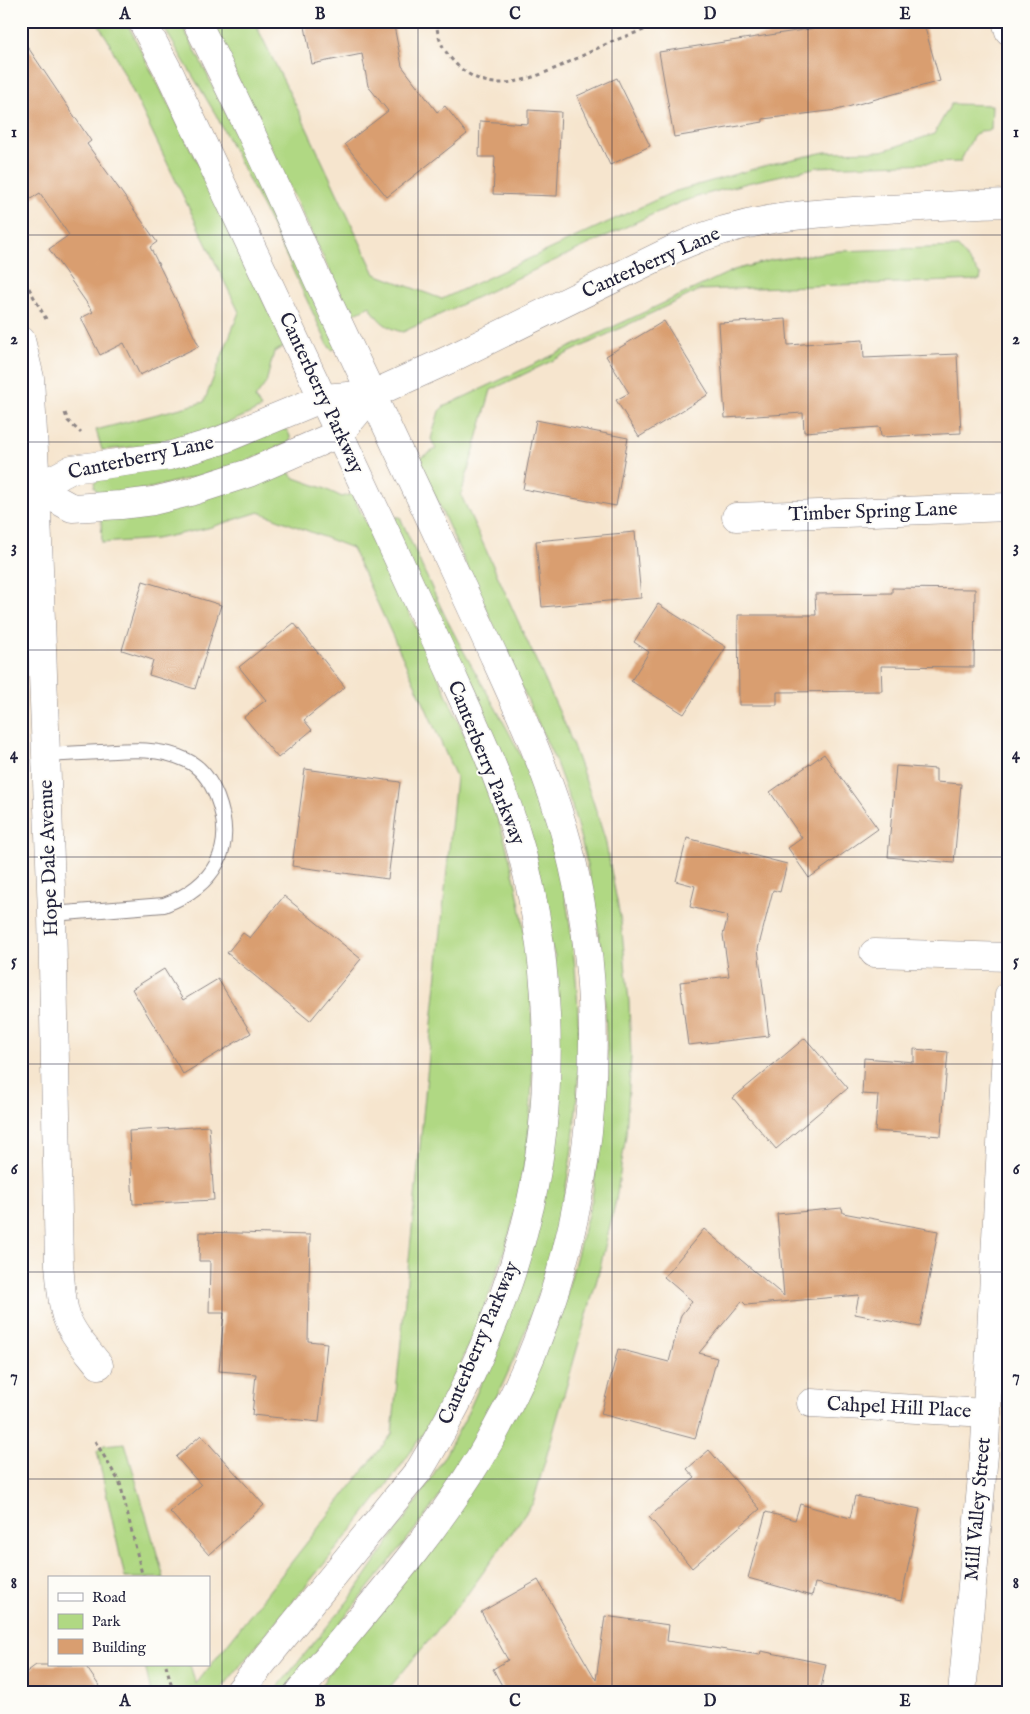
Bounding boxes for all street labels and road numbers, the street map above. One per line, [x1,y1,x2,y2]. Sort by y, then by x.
street label: Canterberry Lane [578,221,724,305]
street label: Canterberry Parkway [273,308,369,478]
street label: Canterberry Lane [66,430,216,486]
street label: Timber Spring Lane [788,497,958,527]
street label: Canterberry Parkway [442,677,530,849]
street label: Hope Dale Avenue [34,779,64,937]
street label: Canterberry Parkway [433,1257,525,1428]
street label: Cahpel Hill Place [826,1392,972,1424]
street label: Mill Valley Street [959,1436,997,1582]

